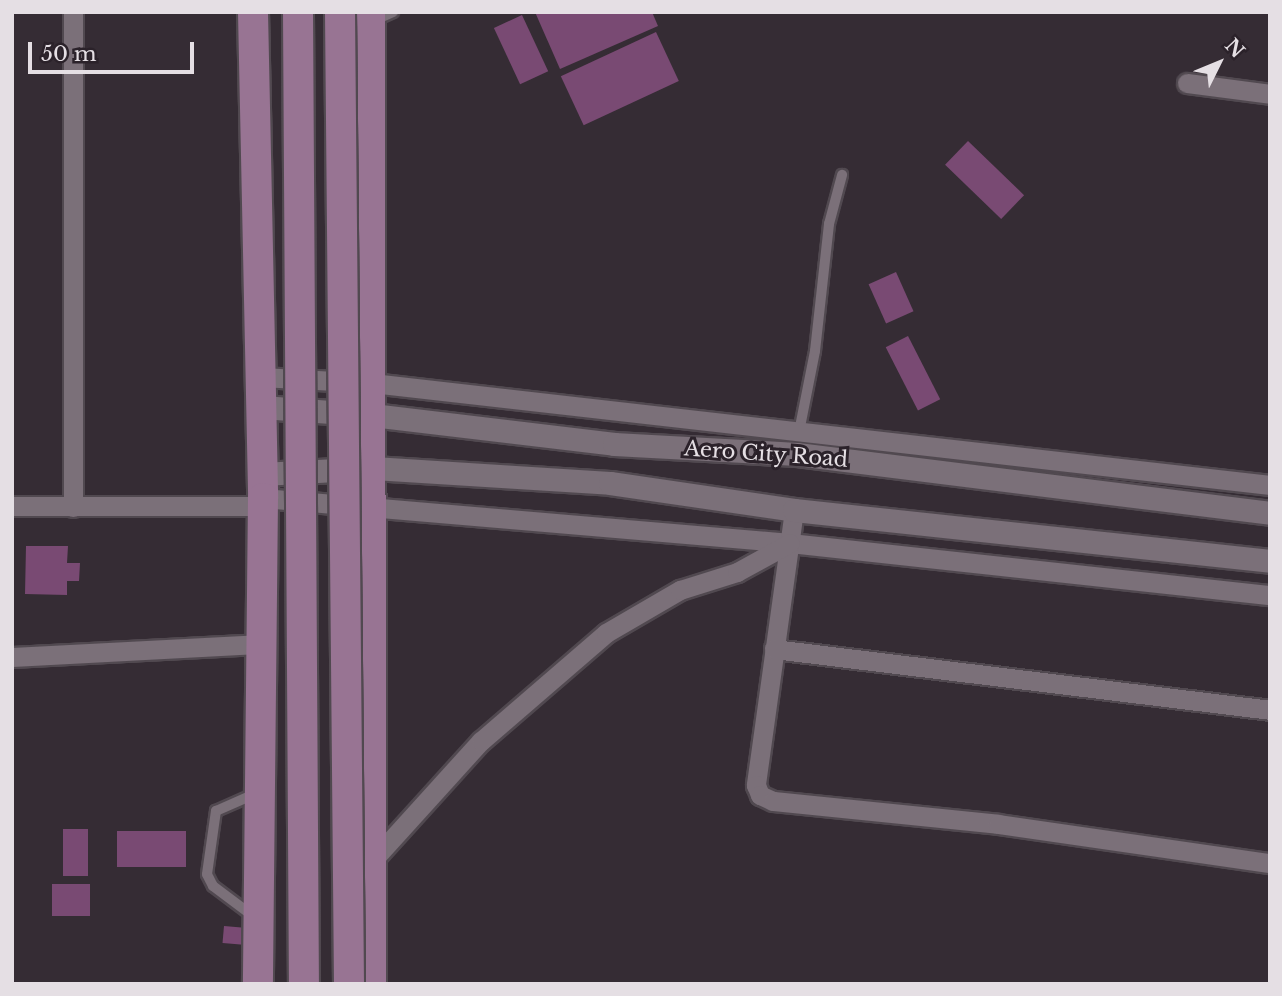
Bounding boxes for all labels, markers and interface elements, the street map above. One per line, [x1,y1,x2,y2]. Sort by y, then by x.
scale bar [32,28,198,72]
north arrow [1184,28,1254,98]
text: N [1220,34,1249,63]
text: 50 m [41,41,96,67]
street label: Aero City Road [683,436,849,472]

